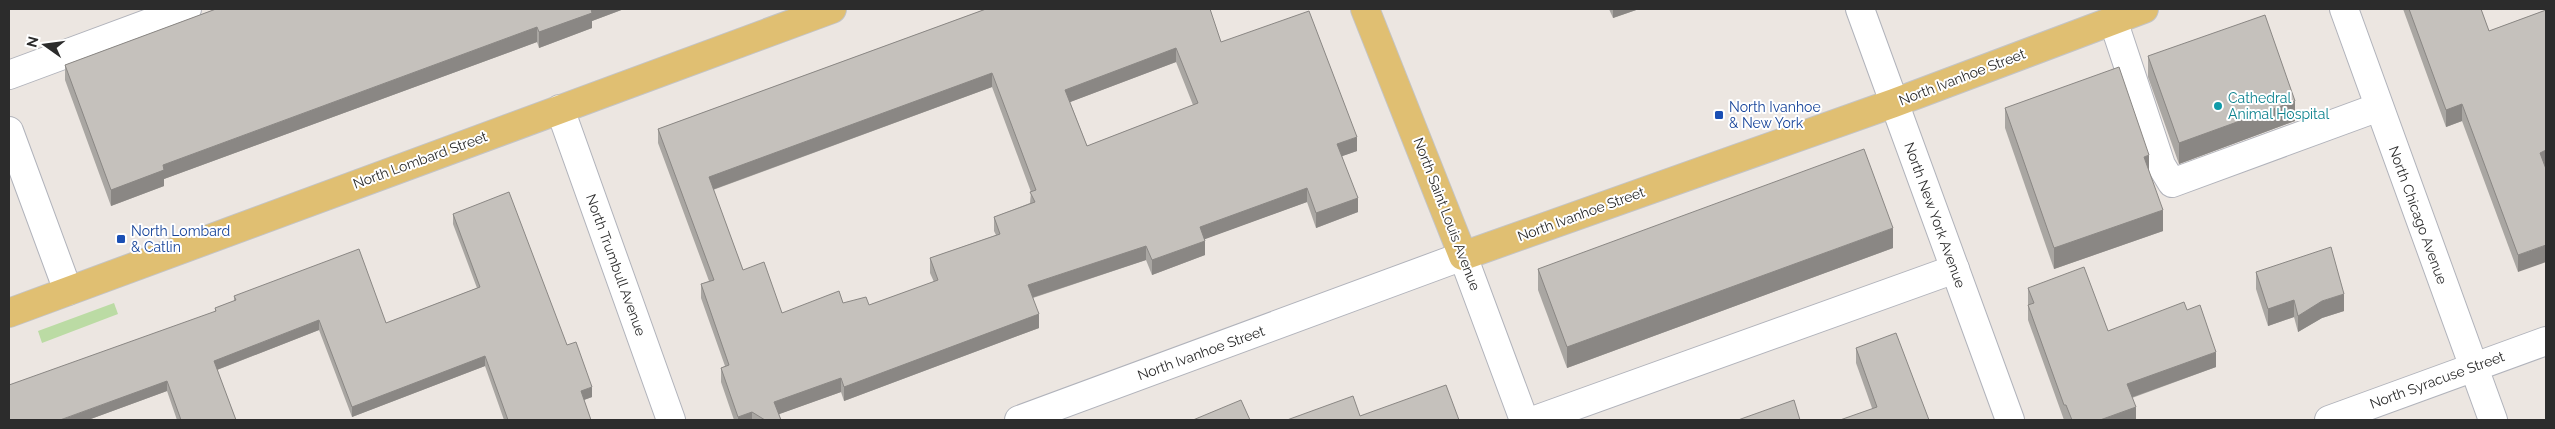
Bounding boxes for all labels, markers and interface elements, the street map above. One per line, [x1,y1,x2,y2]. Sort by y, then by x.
north arrow [20,20,70,70]
text: N [23,35,41,49]
street label: North Ivanhoe Street [1897,45,2028,108]
place label: Cathedral Animal Hospital [2228,90,2329,122]
place label: North Ivanhoe & New York [1729,99,1821,131]
marker: Cathedral Animal Hospital [2212,100,2224,112]
marker: North Ivanhoe & New York [1713,109,1725,121]
street label: North Lombard Street [351,128,490,192]
street label: North Saint Louis Avenue [1410,135,1484,293]
street label: North New York Avenue [1901,140,1969,290]
street label: North Chicago Avenue [2386,144,2450,286]
street label: North Ivanhoe Street [1515,183,1647,244]
street label: North Trumbull Avenue [583,192,649,338]
place label: North Lombard & Catlin [131,223,230,255]
marker: North Lombard & Catlin [115,233,127,245]
street label: North Ivanhoe Street [1135,322,1267,383]
street label: North Syracuse Street [2368,348,2507,412]

